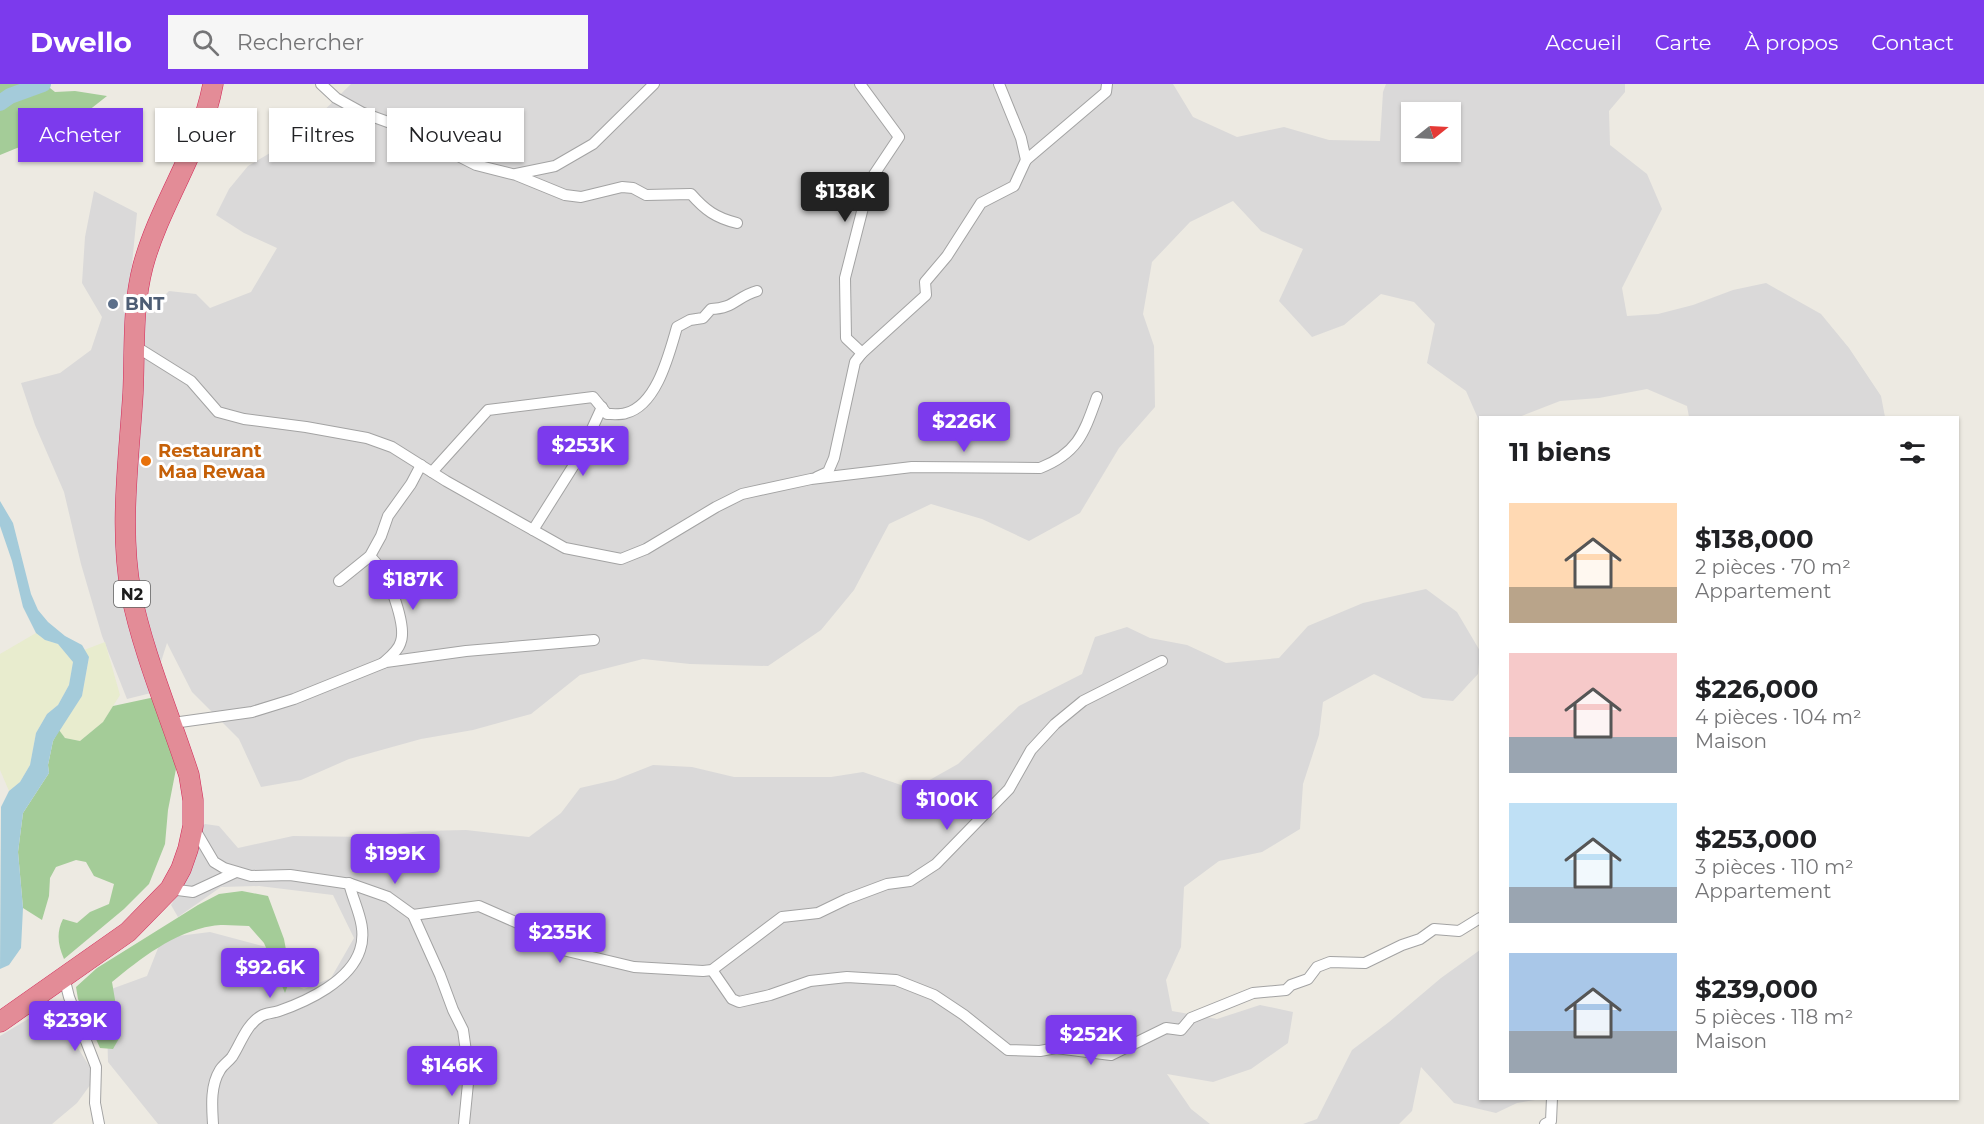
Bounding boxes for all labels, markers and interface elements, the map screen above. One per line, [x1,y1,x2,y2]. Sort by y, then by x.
search box [168,15,588,69]
text: Dwello [30,25,132,59]
icon: search [189,26,222,59]
text: Rechercher [237,29,364,56]
text: Accueil [1545,30,1622,55]
text: Carte [1655,30,1711,55]
text: À propos [1744,30,1838,55]
text: Contact [1871,30,1954,55]
north arrow [1401,102,1461,162]
map controls [1401,102,1461,162]
chip: Acheter [18,108,143,162]
chip: Louer [155,108,257,162]
chip: Filtres [269,108,375,162]
chip: Nouveau [387,108,524,162]
pin: $138K [803,172,887,223]
text: $138K [815,179,875,203]
place label: BNT [125,293,165,315]
marker: BNT [106,297,120,311]
pin: $226K [922,402,1006,453]
text: $226K [932,409,996,433]
pin: $253K [541,426,625,477]
text: $253K [552,433,615,457]
text: 11 biens [1509,436,1611,468]
icon: filters [1896,436,1929,469]
place label: Restaurant Maa Rewaa [158,440,266,483]
marker: Restaurant Maa Rewaa [139,454,153,468]
text: $138,000 [1695,523,1814,555]
icon: home [1557,527,1629,599]
text: 2 pièces · 70 m² [1695,555,1851,579]
pin: $187K [371,560,455,611]
text: $187K [383,567,443,591]
text: Appartement [1695,579,1831,603]
road number: N2 [114,581,150,607]
text: $226,000 [1695,673,1819,705]
icon: home [1557,677,1629,749]
text: 4 pièces · 104 m² [1695,705,1862,729]
text: Maison [1695,729,1767,753]
pin: $100K [905,780,989,831]
text: $100K [916,787,978,811]
text: $253,000 [1695,823,1817,855]
icon: home [1557,827,1629,899]
pin: $199K [353,834,437,885]
text: $199K [365,841,425,865]
text: 3 pièces · 110 m² [1695,855,1854,879]
text: Appartement [1695,879,1831,903]
pin: $235K [518,913,602,964]
text: $235K [529,920,591,944]
pin: $92.6K [221,948,319,999]
text: $92.6K [235,955,305,979]
text: $239,000 [1695,973,1818,1005]
icon: home [1557,977,1629,1049]
pin: $239K [33,1001,117,1052]
text: 5 pièces · 118 m² [1695,1005,1853,1029]
text: $239K [43,1008,107,1032]
pin: $252K [1049,1015,1133,1066]
text: $252K [1060,1022,1122,1046]
text: Maison [1695,1029,1767,1053]
pin: $146K [410,1046,494,1097]
text: $146K [421,1053,483,1077]

